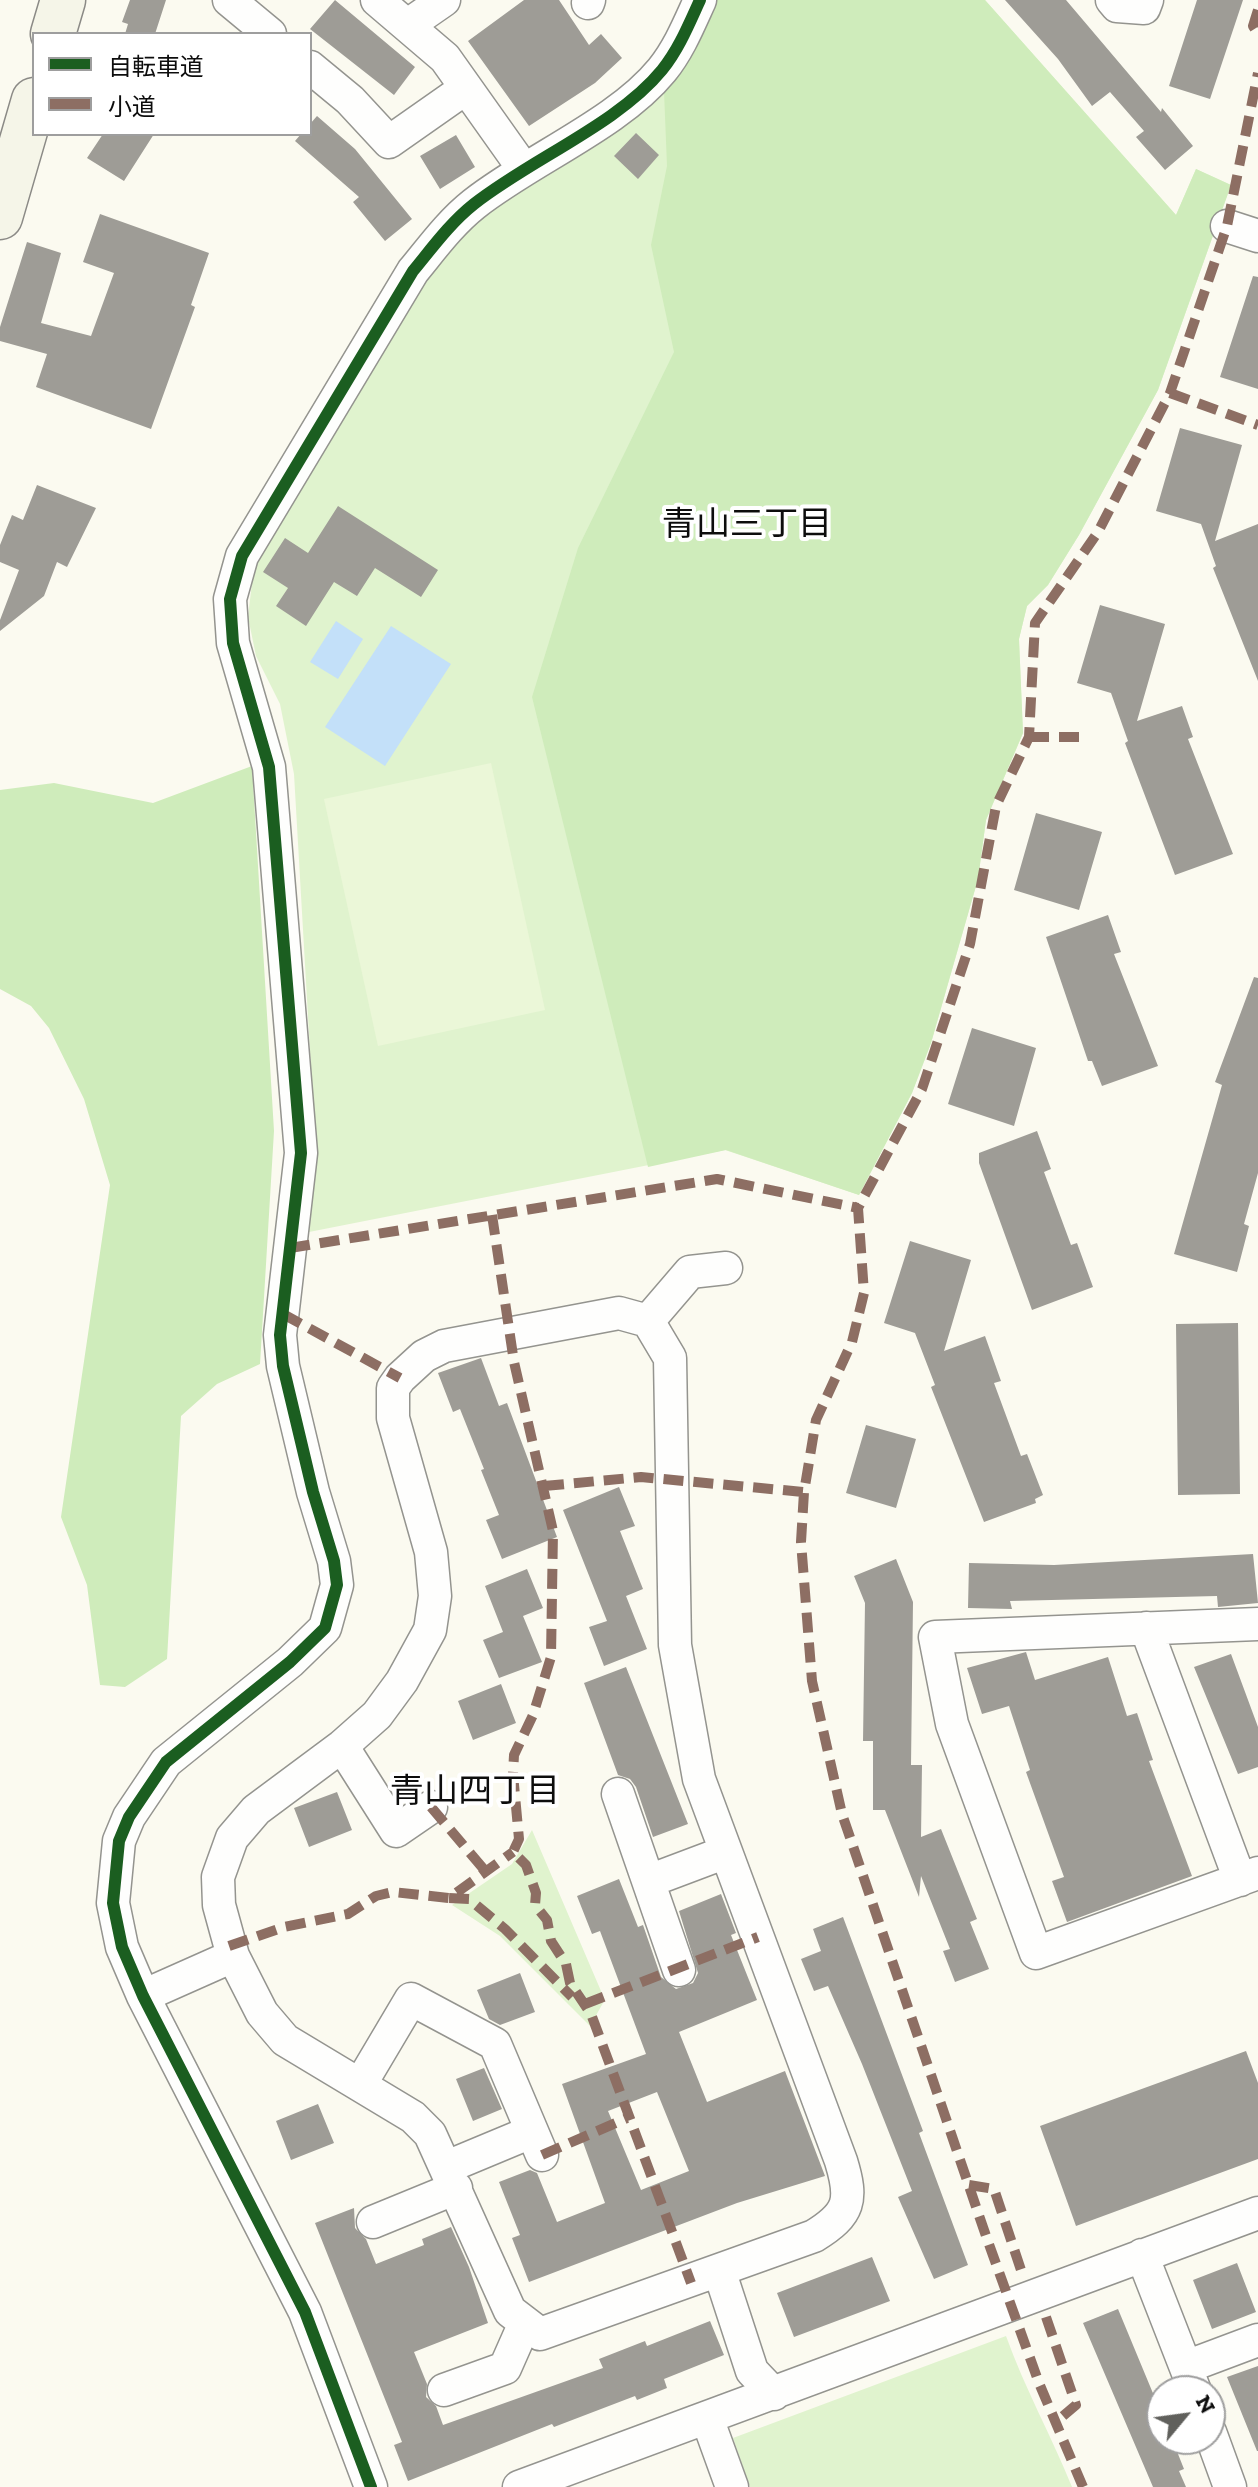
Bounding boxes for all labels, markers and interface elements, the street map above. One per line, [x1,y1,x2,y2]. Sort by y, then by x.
legend [32,32,312,136]
text: 自転車道 [108,52,204,81]
text: 小道 [108,92,156,121]
district label: 青山三丁目 [662,505,832,545]
district label: 青山四丁目 [390,1772,560,1812]
north arrow [1146,2375,1226,2455]
text: N [1190,2390,1222,2418]

